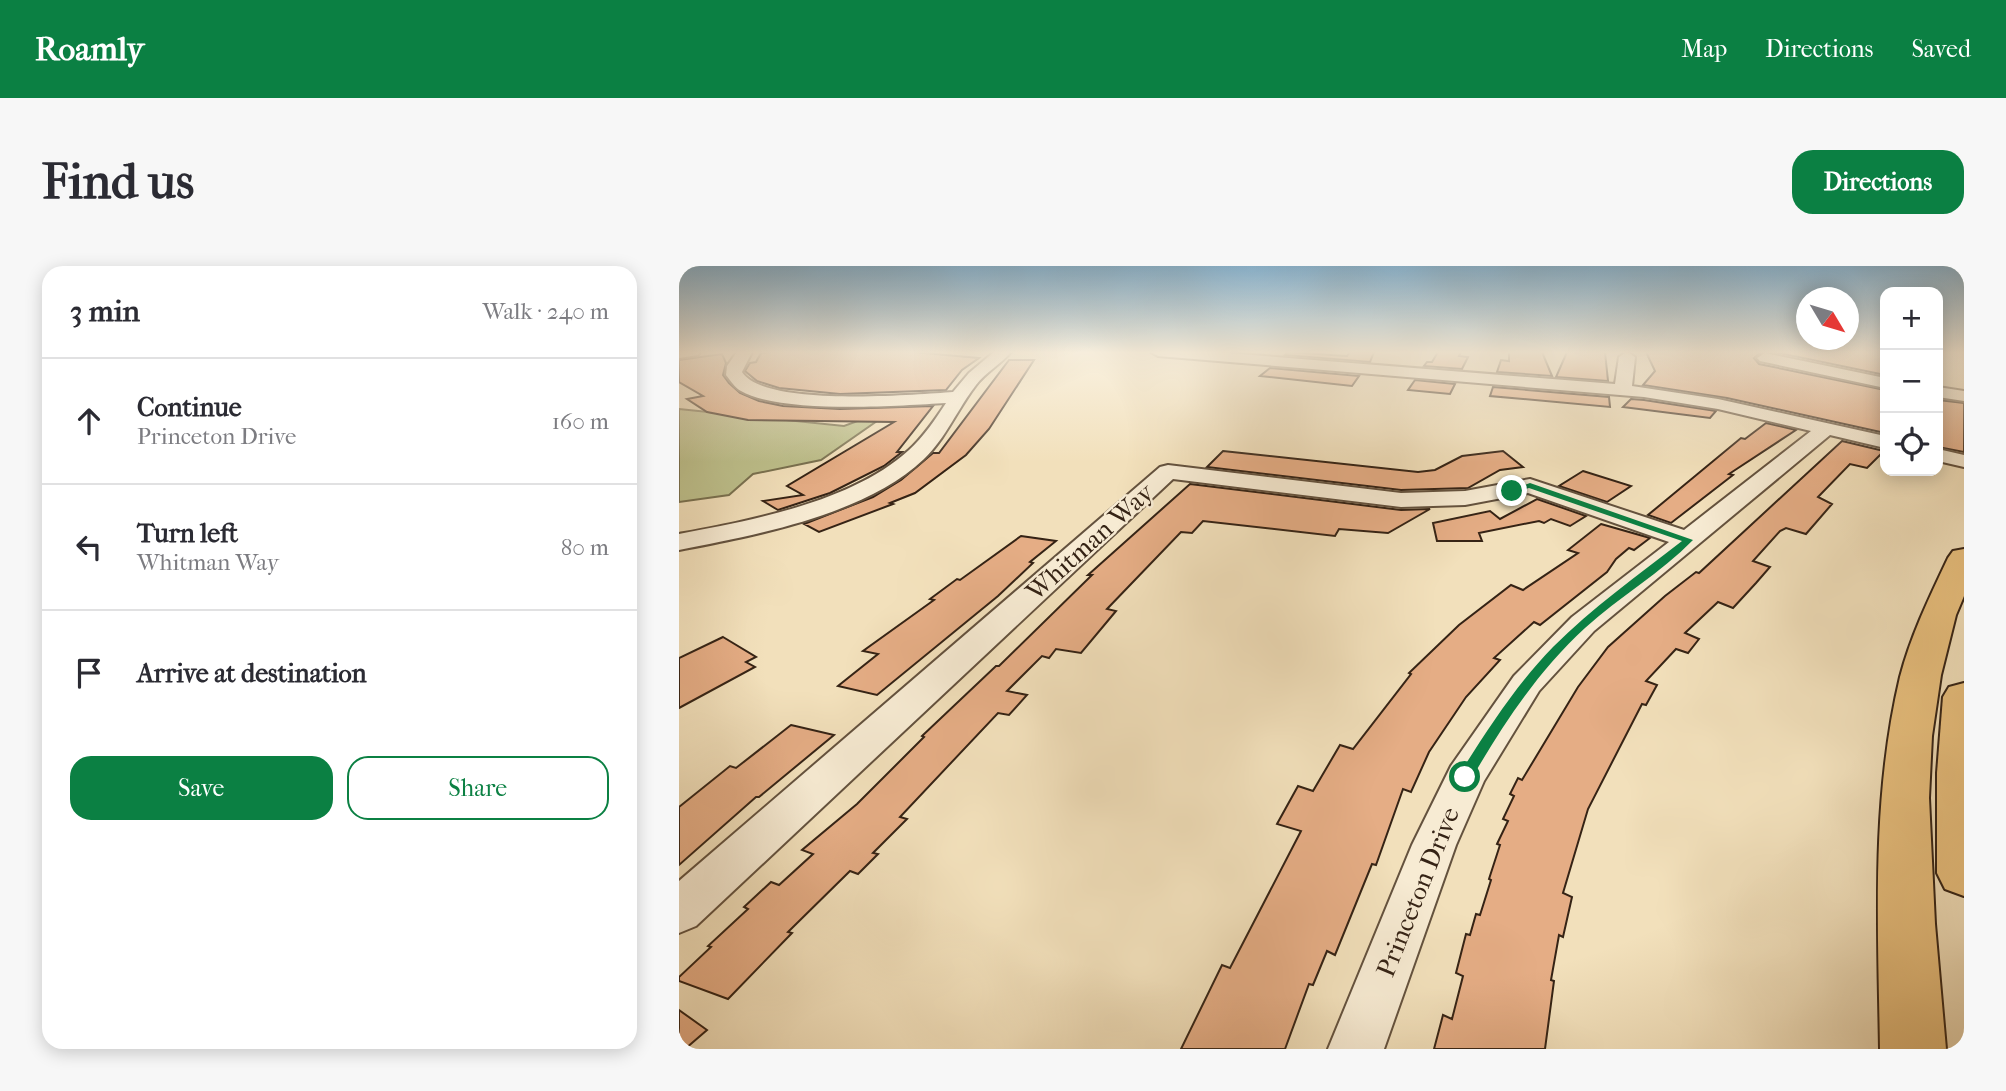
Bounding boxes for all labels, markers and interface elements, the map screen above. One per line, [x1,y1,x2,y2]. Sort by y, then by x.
text: Roamly [35,30,144,69]
text: Map [1681,35,1727,63]
text: Directions [1765,35,1873,63]
text: Saved [1911,35,1971,63]
button: Directions [1792,150,1964,214]
text: Find us [42,153,194,211]
north arrow [1796,287,1859,350]
map controls [1880,287,1943,476]
button: + [1880,287,1943,350]
text: 3 min [70,294,140,329]
text: Walk · 240 m [482,298,609,325]
button: − [1880,350,1943,413]
text: Continue [137,392,242,423]
icon: ahead [70,402,108,440]
text: 160 m [552,408,609,435]
button: locate [1880,413,1943,476]
text: Princeton Drive [137,423,296,450]
route end [1496,475,1527,506]
street label: Whitman Way [1019,476,1161,608]
text: Turn left [137,518,238,549]
icon: left [70,528,108,566]
text: 80 m [561,534,609,561]
text: Whitman Way [137,549,279,576]
icon: arrive [70,654,108,692]
text: Arrive at destination [137,658,367,689]
button: Save [70,756,333,820]
button: Share [347,756,609,820]
route start [1449,761,1480,792]
street label: Princeton Drive [1370,803,1466,981]

